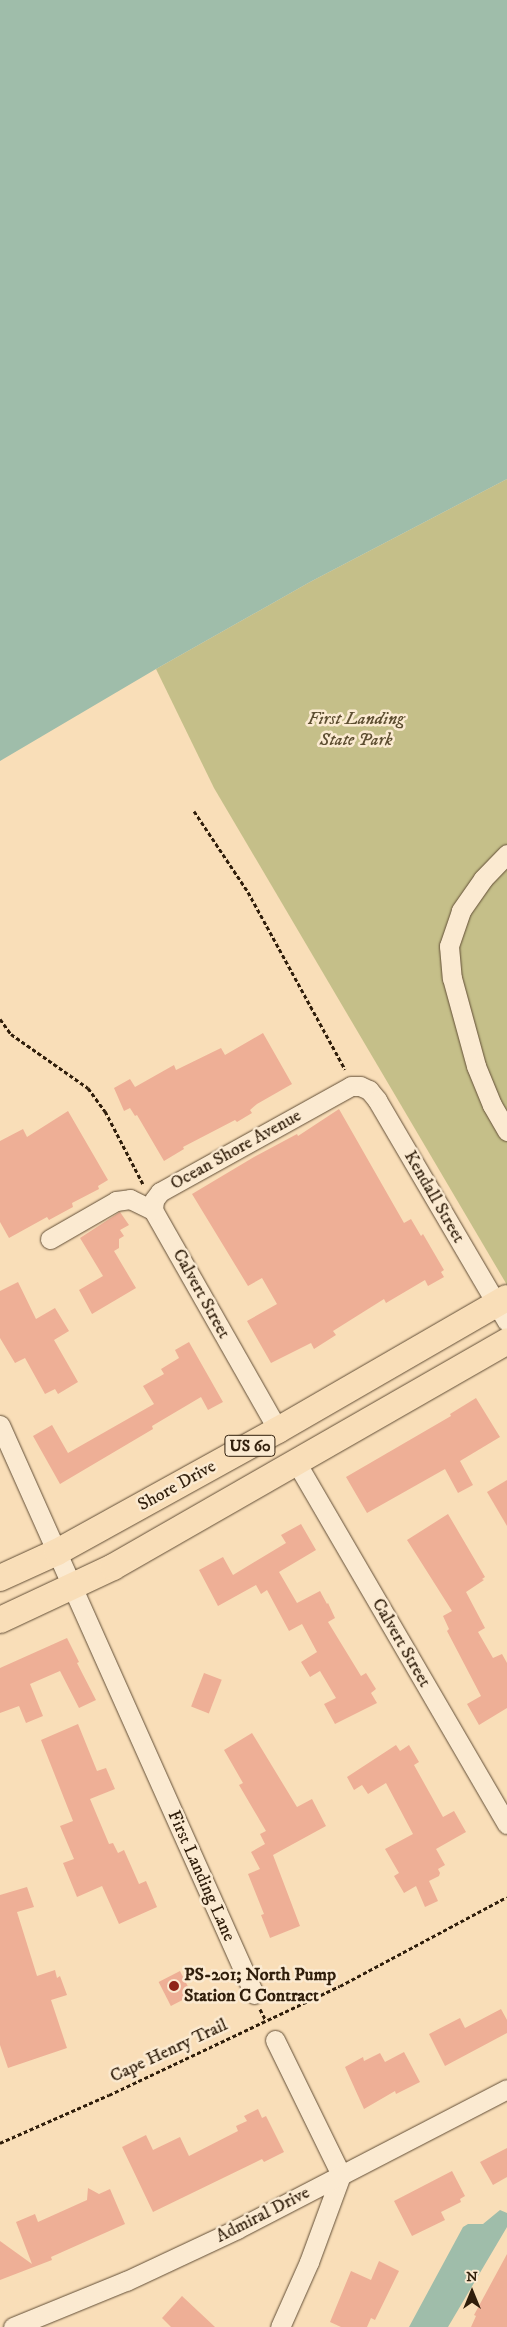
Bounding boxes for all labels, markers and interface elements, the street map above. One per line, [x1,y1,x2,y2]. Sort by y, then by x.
park label: First Landing State Park [308,709,404,752]
street label: Ocean Shore Avenue [167,1105,305,1195]
street label: Kendall Street [399,1147,469,1247]
street label: Calvert Street [168,1245,234,1343]
road number: US 60 [224,1432,276,1460]
street label: Shore Drive [134,1456,220,1516]
street label: Calvert Street [367,1595,435,1691]
street label: First Landing Lane [162,1807,240,1945]
place label: PS-201; North Pump Station C Contract [184,1965,336,2008]
marker: PS-201; North Pump Station C Contract [168,1980,180,1992]
street label: Cape Henry Trail [107,2014,231,2088]
street label: Admiral Drive [213,2182,313,2248]
north arrow [447,2267,497,2317]
text: N [466,2268,478,2286]

